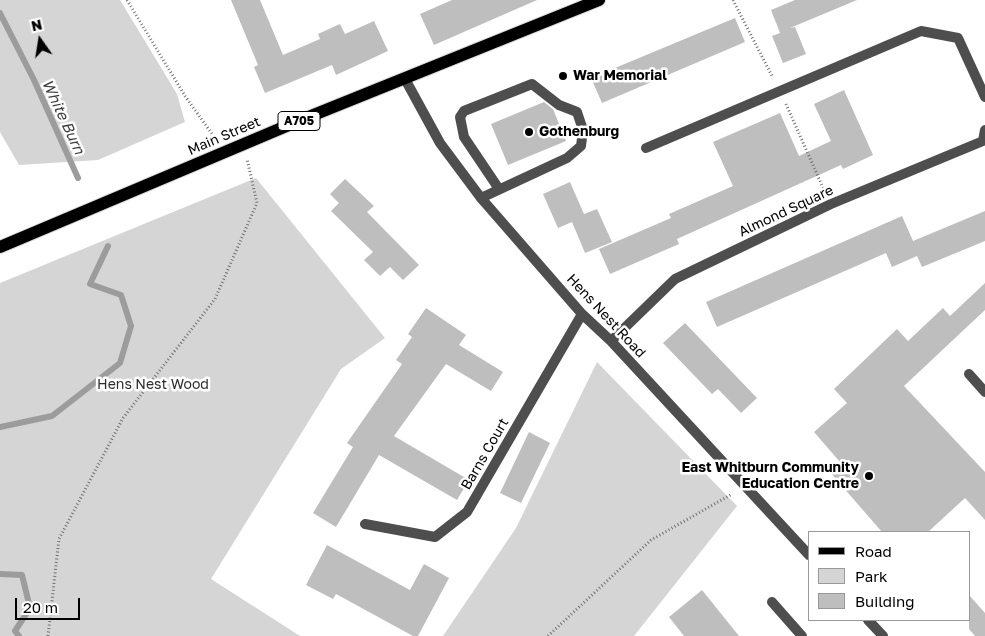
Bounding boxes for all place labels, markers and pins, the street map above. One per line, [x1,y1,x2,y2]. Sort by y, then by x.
place label: War Memorial [573,68,667,84]
marker: War Memorial [557,70,569,82]
place label: Gothenburg [539,124,619,140]
marker: Gothenburg [523,126,535,138]
place label: East Whitburn Community Education Centre [681,460,859,492]
marker: East Whitburn Community Education Centre [863,470,875,482]

